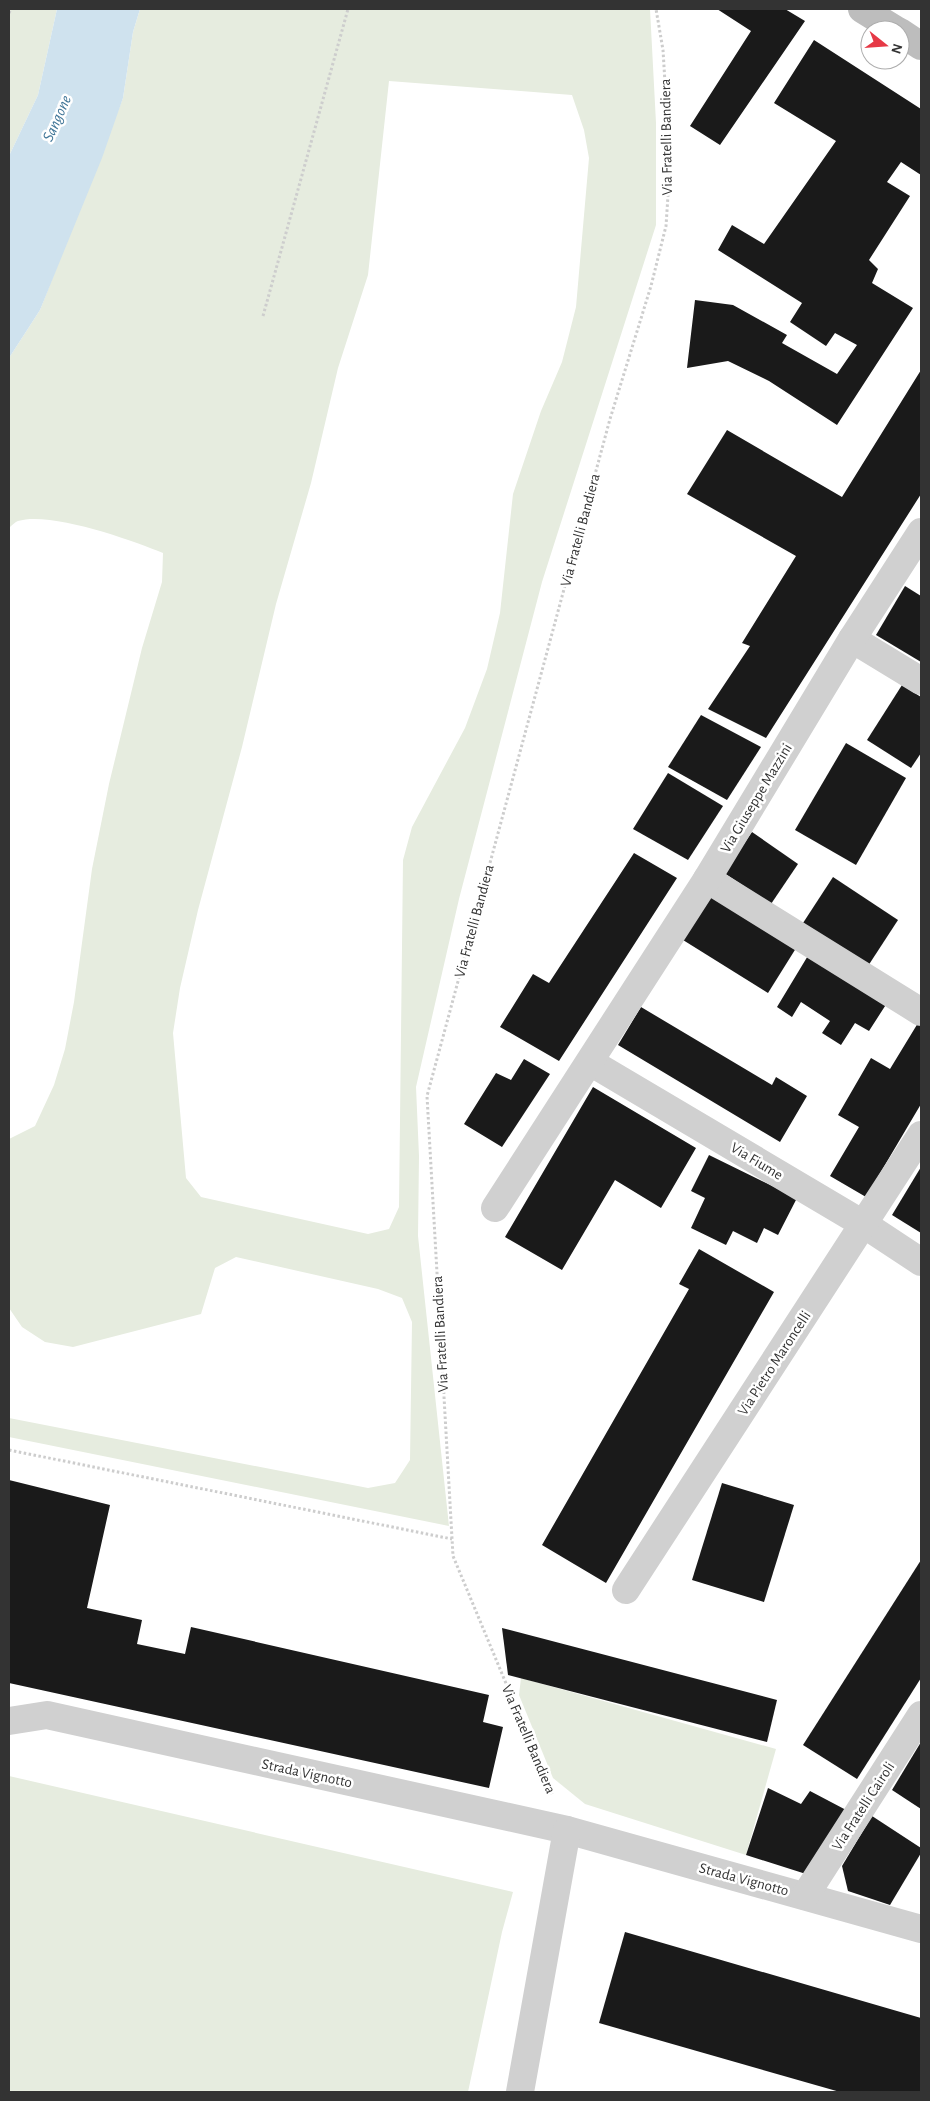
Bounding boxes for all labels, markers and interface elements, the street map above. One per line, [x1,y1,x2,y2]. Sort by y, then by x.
north arrow [860,20,910,70]
text: N [888,42,905,55]
street label: Via Fratelli Bandiera [658,79,675,195]
water label: Sangone [40,93,74,144]
street label: Via Fratelli Bandiera [558,472,603,588]
street label: Via Giuseppe Mazzini [718,741,795,856]
street label: Via Fratelli Bandiera [452,863,497,979]
street label: Via Fiume [728,1140,786,1183]
street label: Via Fratelli Bandiera [430,1275,451,1393]
street label: Via Pietro Maroncelli [735,1308,814,1418]
street label: Via Fratelli Bandiera [499,1683,558,1796]
street label: Strada Vignotto [260,1757,353,1790]
street label: Via Fratelli Cairoli [829,1759,897,1853]
street label: Strada Vignotto [698,1860,790,1899]

